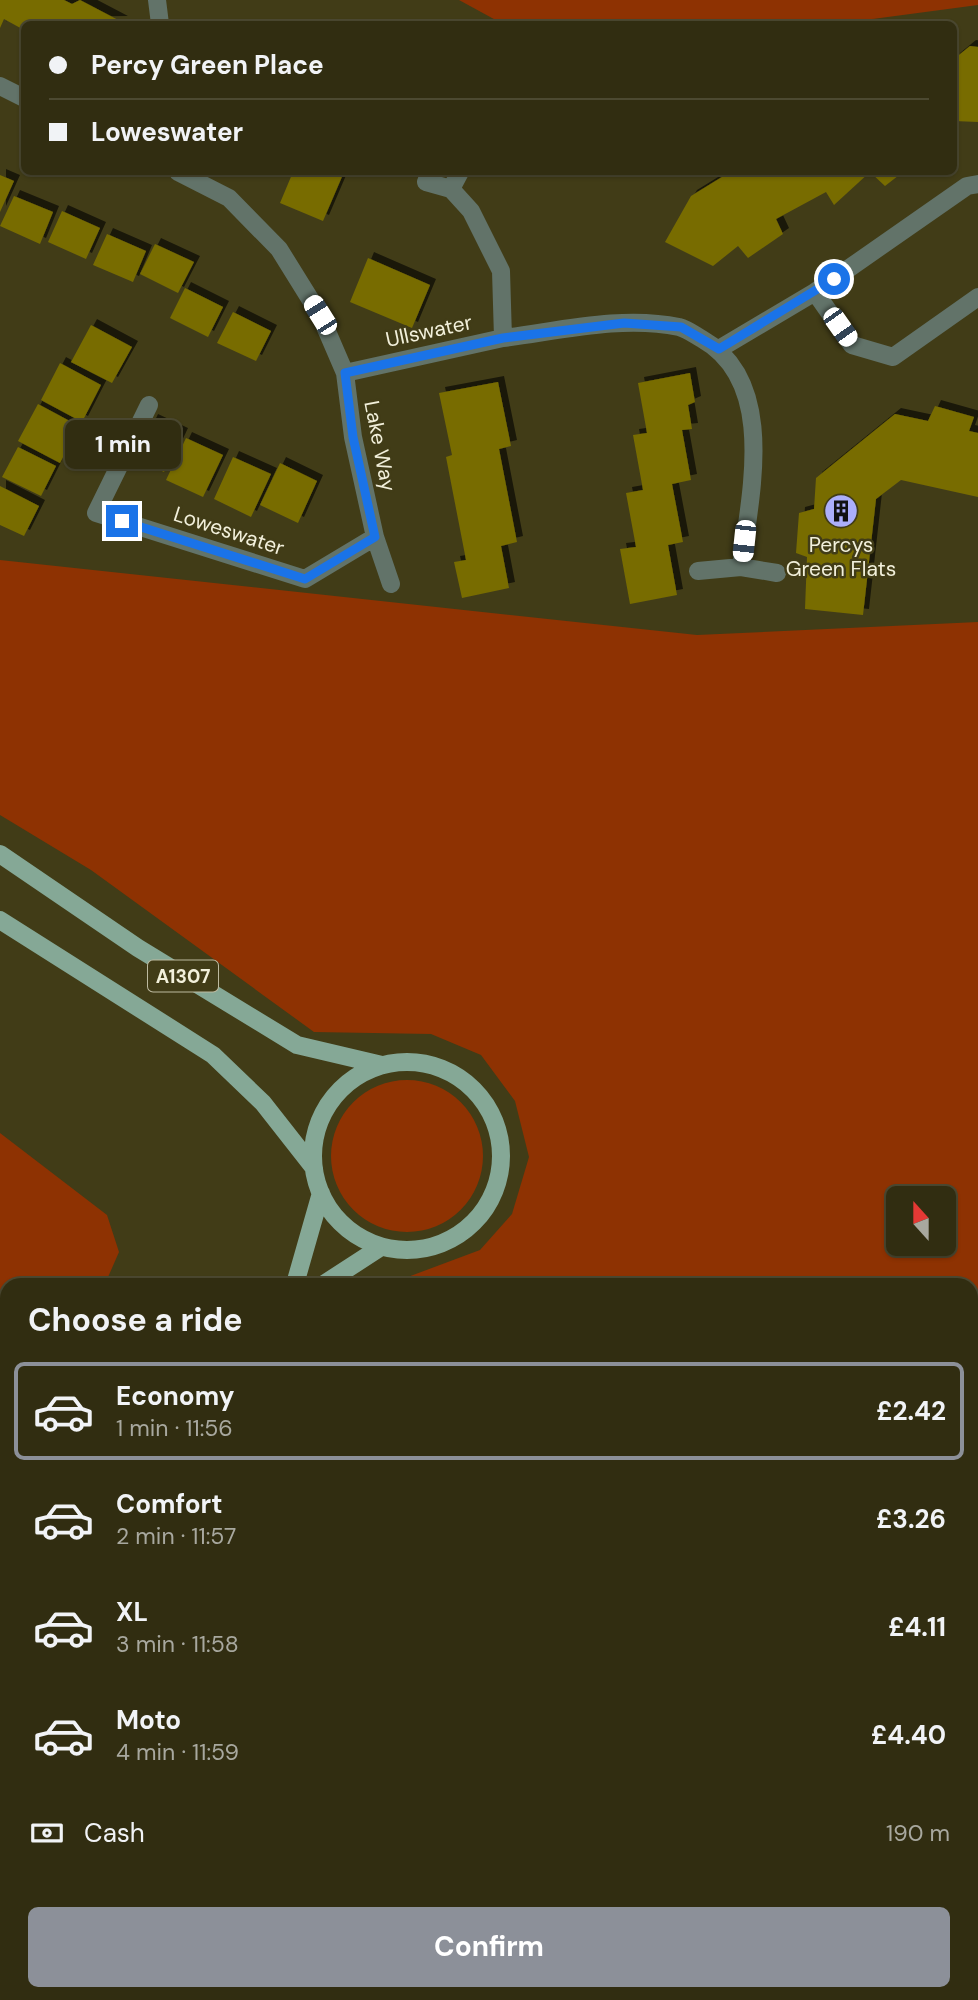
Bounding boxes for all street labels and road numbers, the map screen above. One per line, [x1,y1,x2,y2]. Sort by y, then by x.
street label: Ullswater [383,308,475,354]
street label: Lake Way [357,398,403,494]
street label: Loweswater [170,500,288,562]
road number: A1307 [148,960,218,992]

